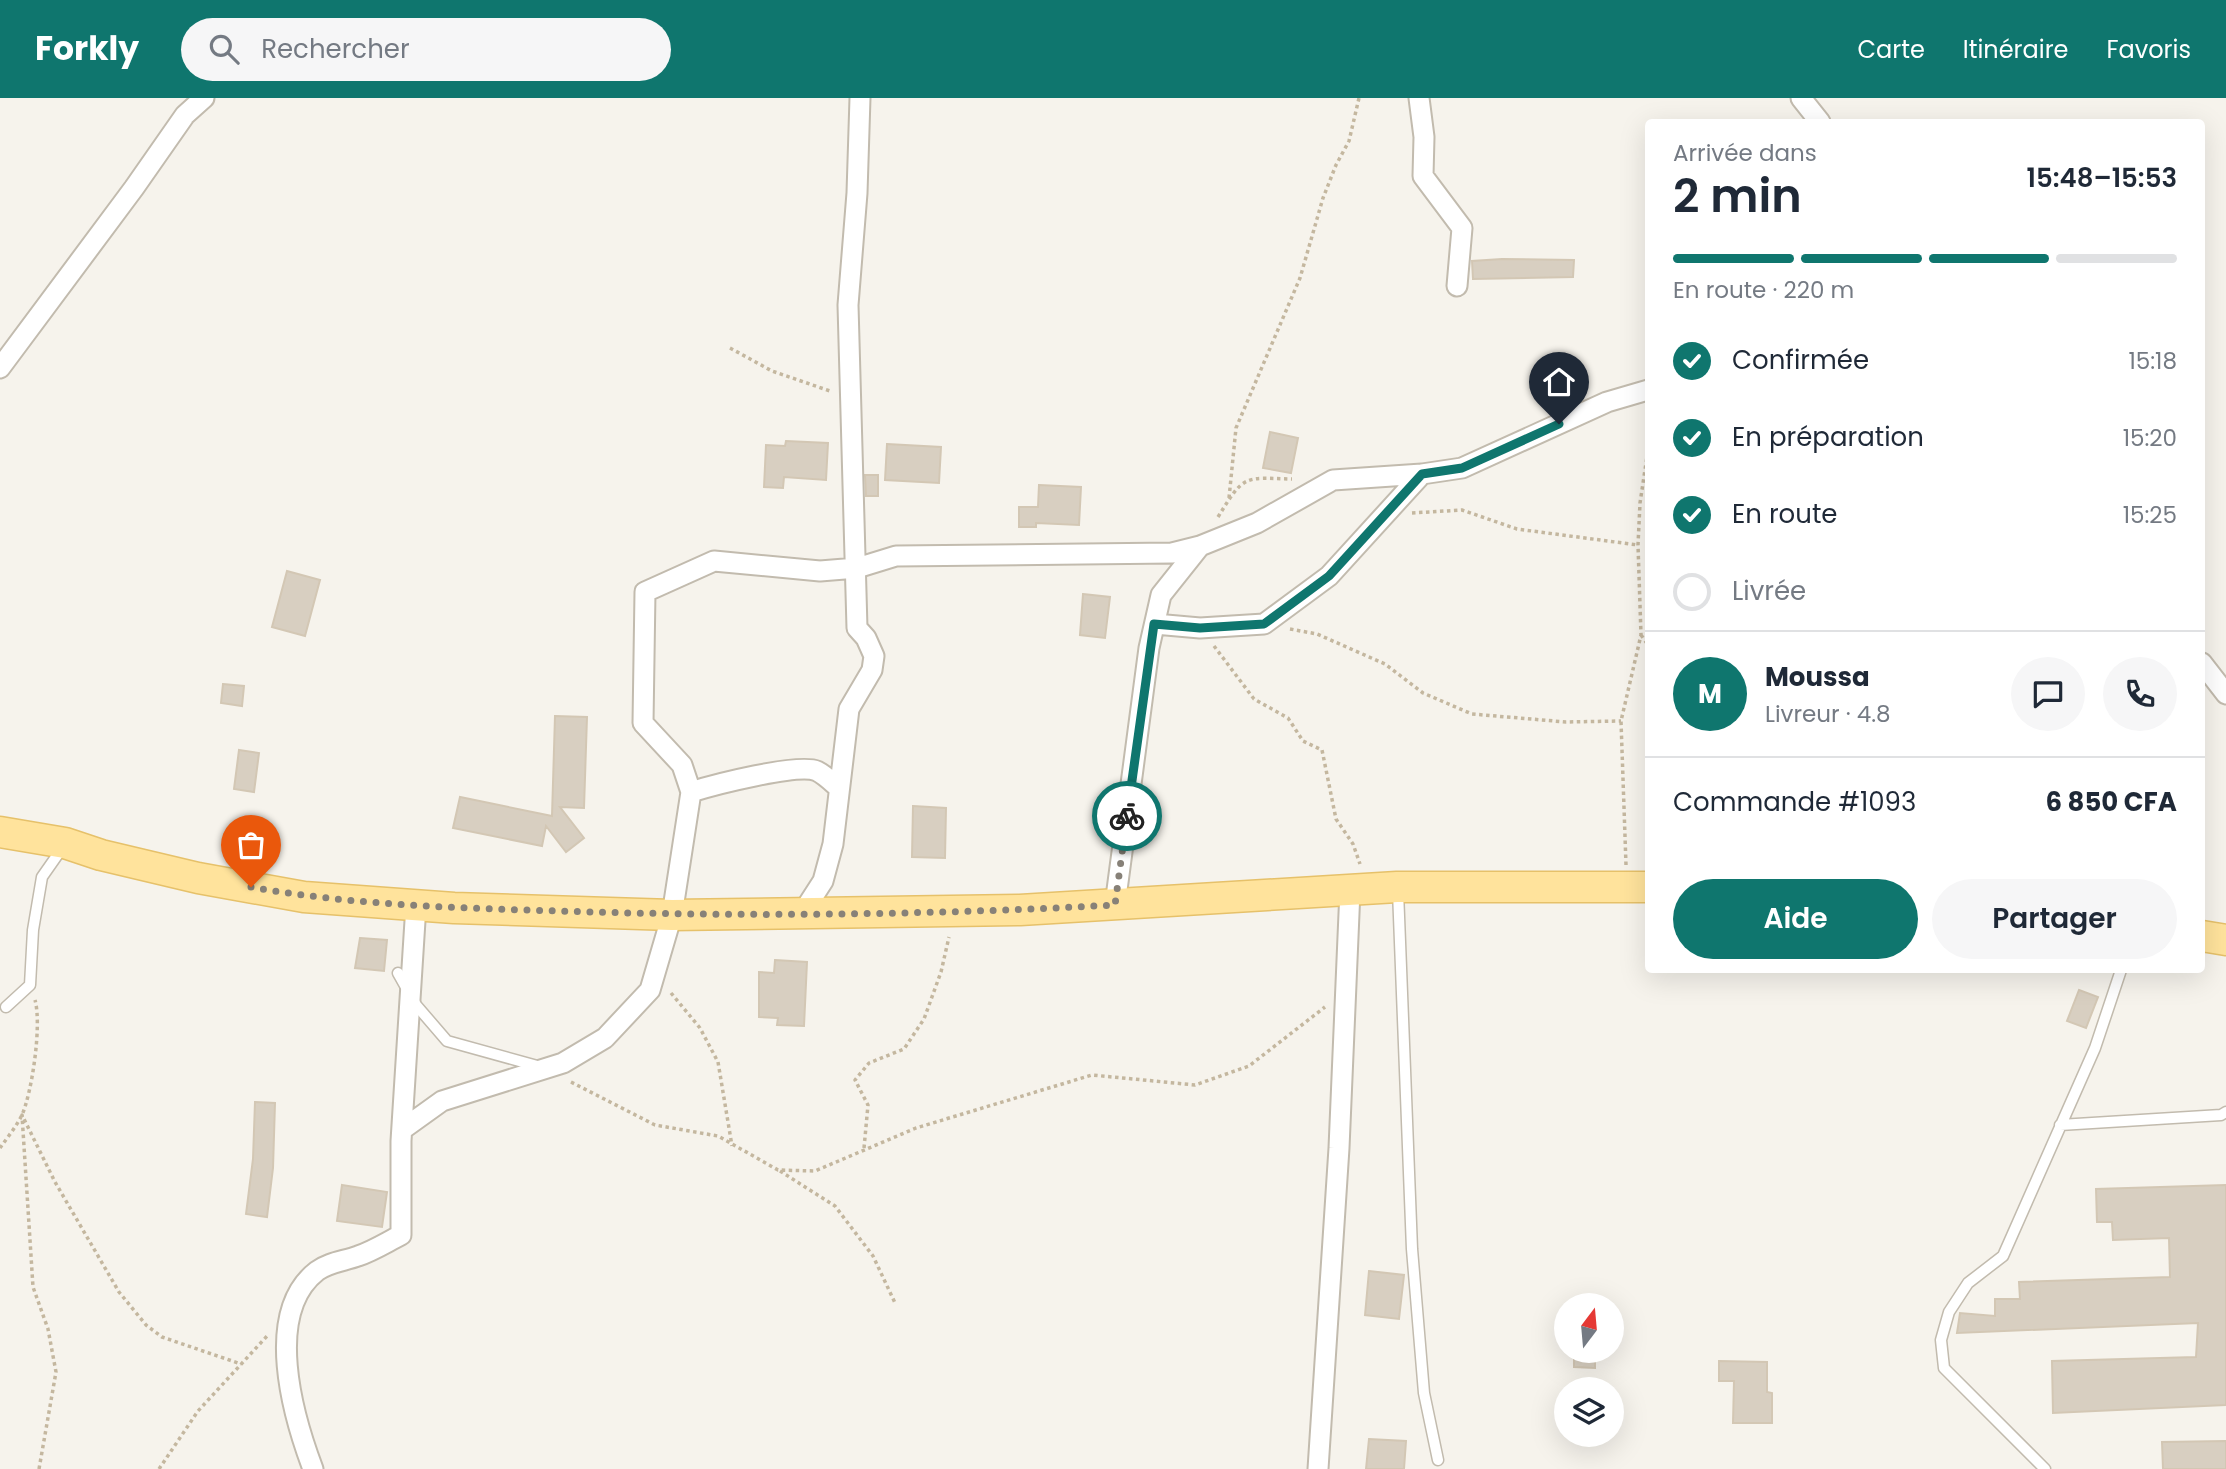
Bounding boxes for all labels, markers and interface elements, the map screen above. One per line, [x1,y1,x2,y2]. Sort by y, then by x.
search box [181,18,671,81]
text: Forkly [35,25,139,72]
icon: search [205,30,243,68]
text: Rechercher [261,31,410,67]
text: Carte [1857,33,1925,66]
text: Itinéraire [1963,33,2068,66]
text: Favoris [2106,33,2191,66]
text: Arrivée dans [1673,137,1817,169]
text: 15:48–15:53 [2027,160,2177,196]
text: 2 min [1673,164,1802,228]
text: En route · 220 m [1673,274,1854,306]
icon: check [1673,342,1711,380]
text: Confirmée [1732,342,1869,378]
text: 15:18 [2128,345,2177,377]
pin [1529,352,1589,424]
icon: home [1540,363,1578,401]
icon: check [1673,419,1711,457]
text: En préparation [1732,419,1924,455]
text: 15:20 [2123,422,2177,454]
icon: check [1673,496,1711,534]
text: En route [1732,496,1837,532]
text: 15:25 [2123,499,2177,531]
text: Livrée [1732,573,1806,609]
button: chat [2011,657,2085,731]
button: phone [2103,657,2177,731]
text: Moussa [1765,659,1870,695]
text: M [1698,676,1722,712]
text: Livreur · 4.8 [1765,698,1891,730]
courier [1092,781,1162,851]
text: Commande #1093 [1673,784,1916,820]
text: 6 850 CFA [2046,784,2177,820]
icon: bike [1108,797,1146,835]
pin [221,815,281,887]
icon: bag [232,826,270,864]
button: Aide [1673,879,1918,959]
button: Partager [1932,879,2177,959]
north arrow [1554,1293,1624,1363]
map controls [1554,1293,1624,1447]
button: layers [1554,1377,1624,1447]

